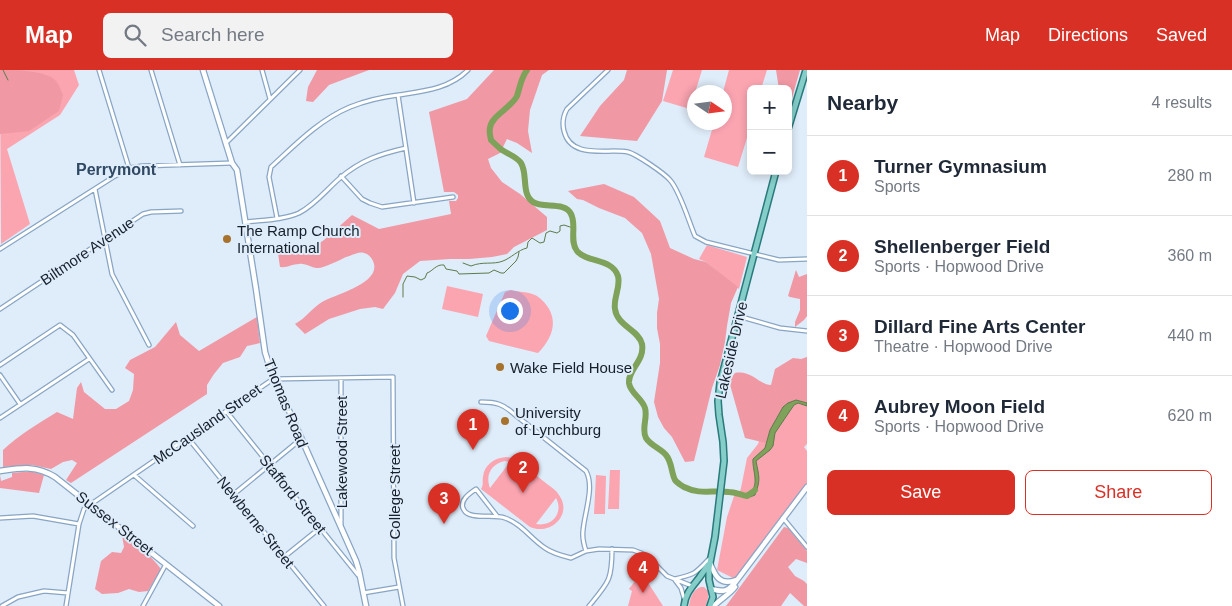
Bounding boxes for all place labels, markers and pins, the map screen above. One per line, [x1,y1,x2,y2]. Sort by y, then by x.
place label: The Ramp Church International [237,222,360,256]
marker: The Ramp Church International [221,233,233,245]
place label: Wake Field House [510,359,632,376]
marker: Wake Field House [494,361,506,373]
place label: University of Lynchburg [515,404,601,438]
pin: 1 [457,409,489,450]
marker: University of Lynchburg [499,415,511,427]
pin: 2 [507,452,539,493]
pin: 3 [428,483,460,524]
pin: 4 [627,552,659,593]

